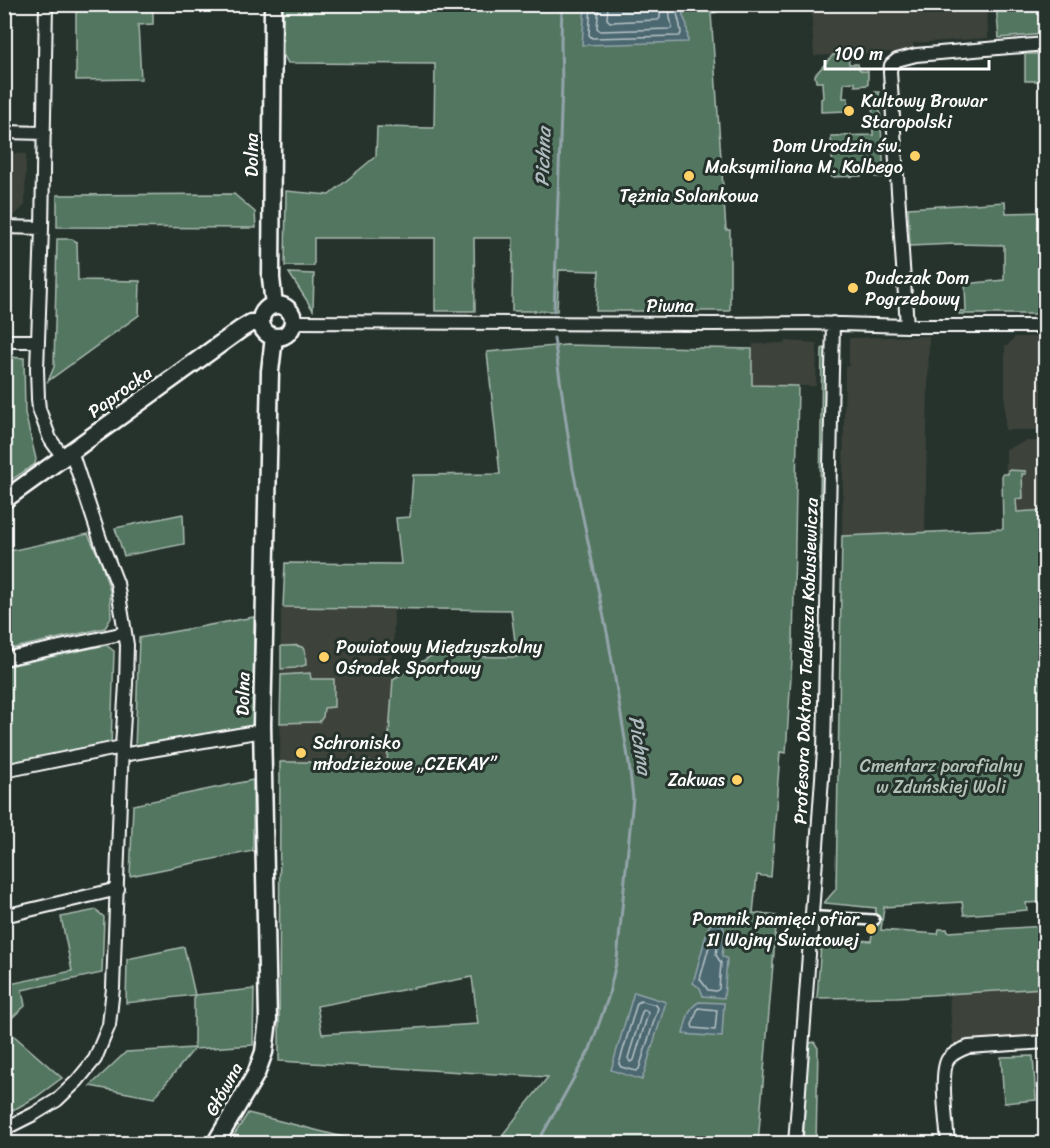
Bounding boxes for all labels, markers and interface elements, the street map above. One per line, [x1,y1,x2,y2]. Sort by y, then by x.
scale bar [825,33,988,71]
text: 100 m [834,38,883,70]
place label: Kultowy Browar Staropolski [861,85,988,138]
marker: Kultowy Browar Staropolski [842,104,856,118]
water label: Pichna [524,124,562,187]
place label: Dom Urodzin św. Maksymiliana M. Kolbego [705,130,903,183]
street label: Dolna [236,132,268,177]
marker: Dom Urodzin św. Maksymiliana M. Kolbego [908,149,922,163]
marker: Tężnia Solankowa [682,169,696,183]
place label: Tężnia Solankowa [620,180,758,212]
place label: Dudczak Dom Pogrzebowy [865,262,969,315]
marker: Dudczak Dom Pogrzebowy [846,281,860,295]
street label: Piwna [646,290,694,322]
street label: Paprocka [81,357,159,427]
street label: Profesora Doktora Tadeusza Kobusiewicza [784,496,828,825]
place label: Powiatowy Międzyszkolny Ośrodek Sportowy [336,631,543,684]
marker: Powiatowy Międzyszkolny Ośrodek Sportowy [317,650,331,664]
street label: Dolna [227,671,259,716]
water label: Pichna [618,713,662,780]
place label: Schronisko młodzieżowe „CZEKAY” [313,727,498,780]
marker: Schronisko młodzieżowe „CZEKAY” [294,746,308,760]
park label: Cmentarz parafialny w Zduńskiej Woli [860,750,1023,803]
place label: Zakwas [668,764,726,796]
marker: Zakwas [730,773,744,787]
place label: Pomnik pamięci ofiar II Wojny Światowej [692,903,861,956]
marker: Pomnik pamięci ofiar II Wojny Światowej [864,922,878,936]
street label: Główna [196,1056,252,1122]

